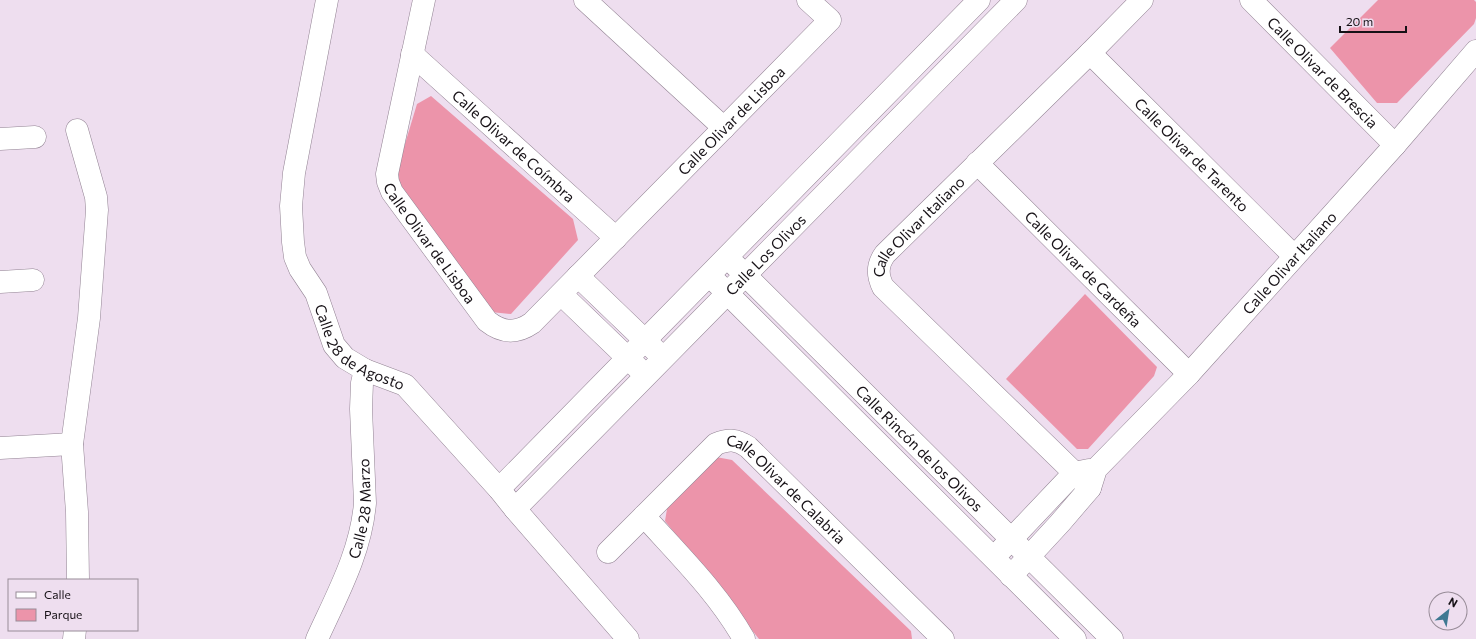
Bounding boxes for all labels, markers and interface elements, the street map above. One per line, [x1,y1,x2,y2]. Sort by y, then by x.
scale bar [1340,8,1406,34]
street label: Calle Olivar de Brescia [1264,13,1382,132]
text: 20 m [1346,14,1373,28]
street label: Calle Olivar de Lisboa [674,62,788,179]
street label: Calle Olivar de Coímbra [449,86,579,206]
street label: Calle Olivar de Tarento [1131,94,1253,215]
street label: Calle Olivar Italiano [870,172,968,277]
street label: Calle Olivar de Lisboa [380,180,480,307]
street label: Calle Olivar de Cardeña [1021,207,1145,331]
street label: Calle Olivar Italiano [1238,207,1340,318]
street label: Calle Los Olivos [722,210,809,299]
street label: Calle 28 de Agosto [312,302,407,393]
street label: Calle Rincón de los Olivos [852,381,987,515]
street label: Calle Olivar de Calabria [726,431,850,547]
street label: Calle 28 Marzo [344,458,374,561]
legend [8,579,138,631]
text: Calle [44,587,71,601]
north arrow [1428,591,1468,631]
text: N [1446,594,1460,610]
text: Parque [44,607,82,621]

